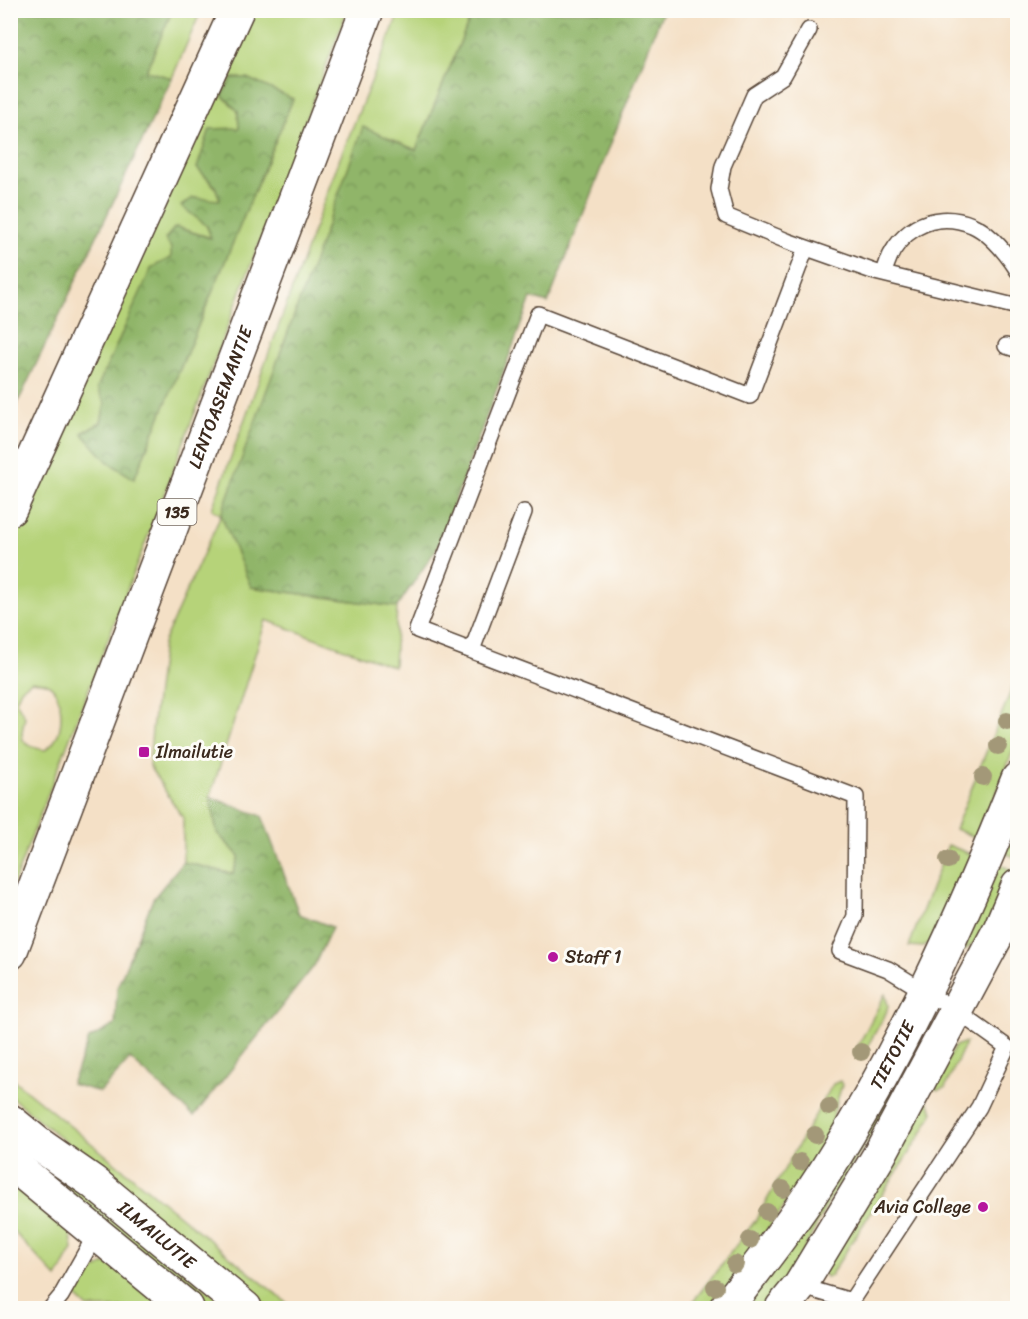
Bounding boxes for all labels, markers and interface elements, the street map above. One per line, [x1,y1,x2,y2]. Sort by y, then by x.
street label: LENTOASEMANTIE [179,321,262,473]
road number: 135 [158,499,196,525]
place label: Ilmailutie [155,736,233,768]
marker: Ilmailutie [137,745,151,759]
place label: Staff 1 [565,941,622,973]
marker: Staff 1 [546,950,560,964]
street label: TIETOTIE [861,1014,924,1096]
place label: Avia College [873,1191,971,1223]
street label: ILMAILUTIE [110,1192,204,1278]
marker: Avia College [976,1200,990,1214]

